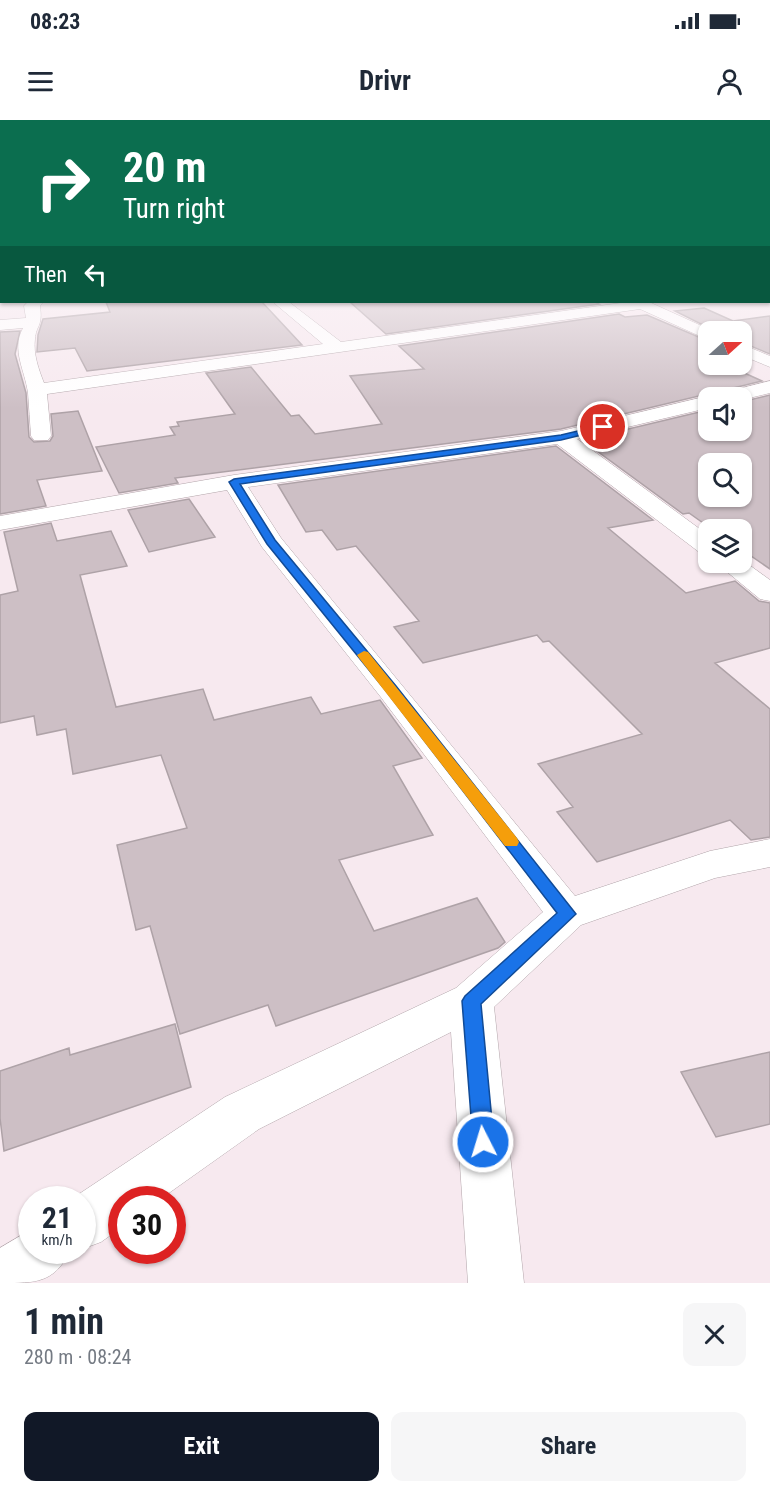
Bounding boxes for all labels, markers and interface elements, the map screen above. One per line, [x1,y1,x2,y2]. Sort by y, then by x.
text: 08:23 [30,9,81,34]
icon: menu [24,65,57,98]
text: Drivr [359,65,411,97]
icon: person [713,65,746,98]
text: 20 m [123,143,206,192]
icon: right [24,144,102,222]
text: Turn right [123,193,225,225]
icon: left [79,258,112,291]
text: Then [24,262,67,287]
north arrow [698,321,752,375]
map controls [698,321,752,573]
button: sound [698,387,752,441]
pin [577,401,628,452]
icon: arrive [586,410,619,443]
button: search [698,453,752,507]
button: layers [698,519,752,573]
position arrow [451,1110,515,1174]
speed limit sign: 30 [108,1186,186,1264]
text: 21 [42,1200,72,1235]
text: km/h [42,1231,72,1249]
text: 1 min [24,1301,104,1343]
button: close [683,1303,746,1366]
text: 280 m · 08:24 [24,1345,131,1369]
button: Exit [24,1412,379,1481]
button: Share [391,1412,746,1481]

